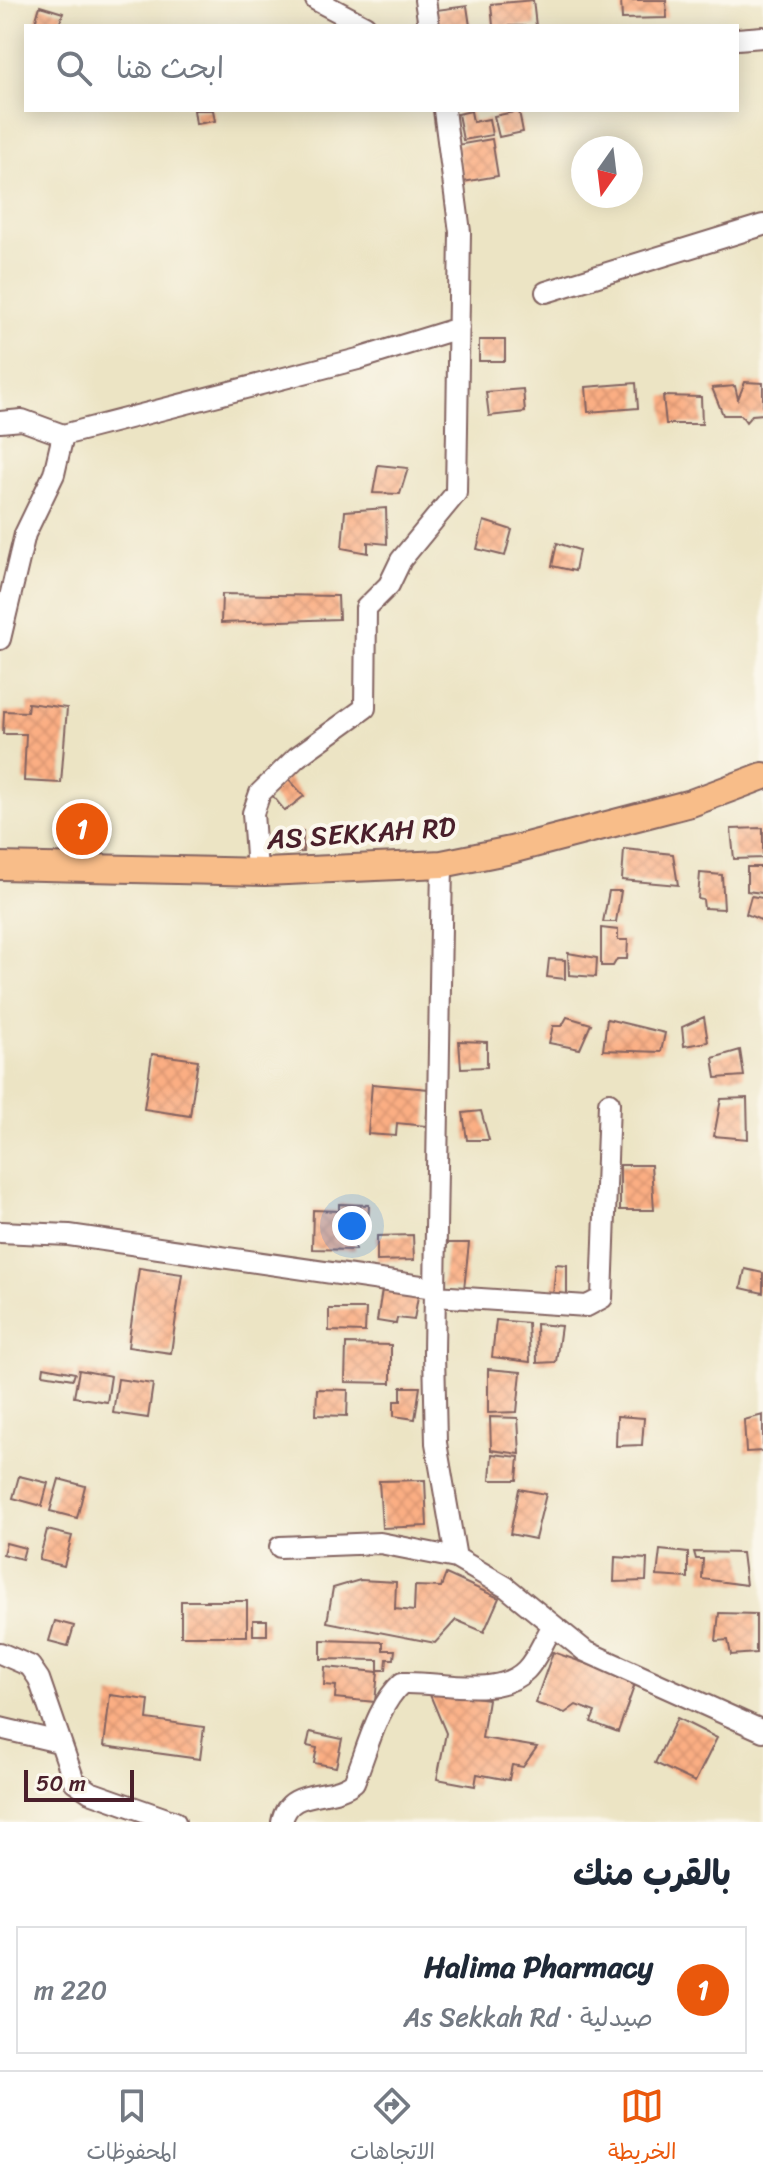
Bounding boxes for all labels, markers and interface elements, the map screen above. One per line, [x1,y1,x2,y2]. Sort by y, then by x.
search box [24,24,739,112]
text: ابحث هنا [116,41,224,95]
icon: search [52,46,96,90]
north arrow [571,136,643,208]
pin: 1 [56,799,108,859]
street label: AS SEKKAH RD [264,802,457,864]
your location [332,1206,372,1246]
text: 50 m [36,1764,86,1803]
scale bar [24,1766,134,1802]
text: بالقرب منك [573,1844,731,1904]
text: Halima Pharmacy [424,1940,653,1994]
text: 220 m [34,1967,107,2013]
text: 1 [697,1967,709,2013]
text: صيدلية · As Sekkah Rd [403,1994,653,2040]
tab: المحفوظات [86,2084,177,2171]
tab: الاتجاهات [350,2084,435,2171]
tab: الخريطة [608,2084,677,2171]

